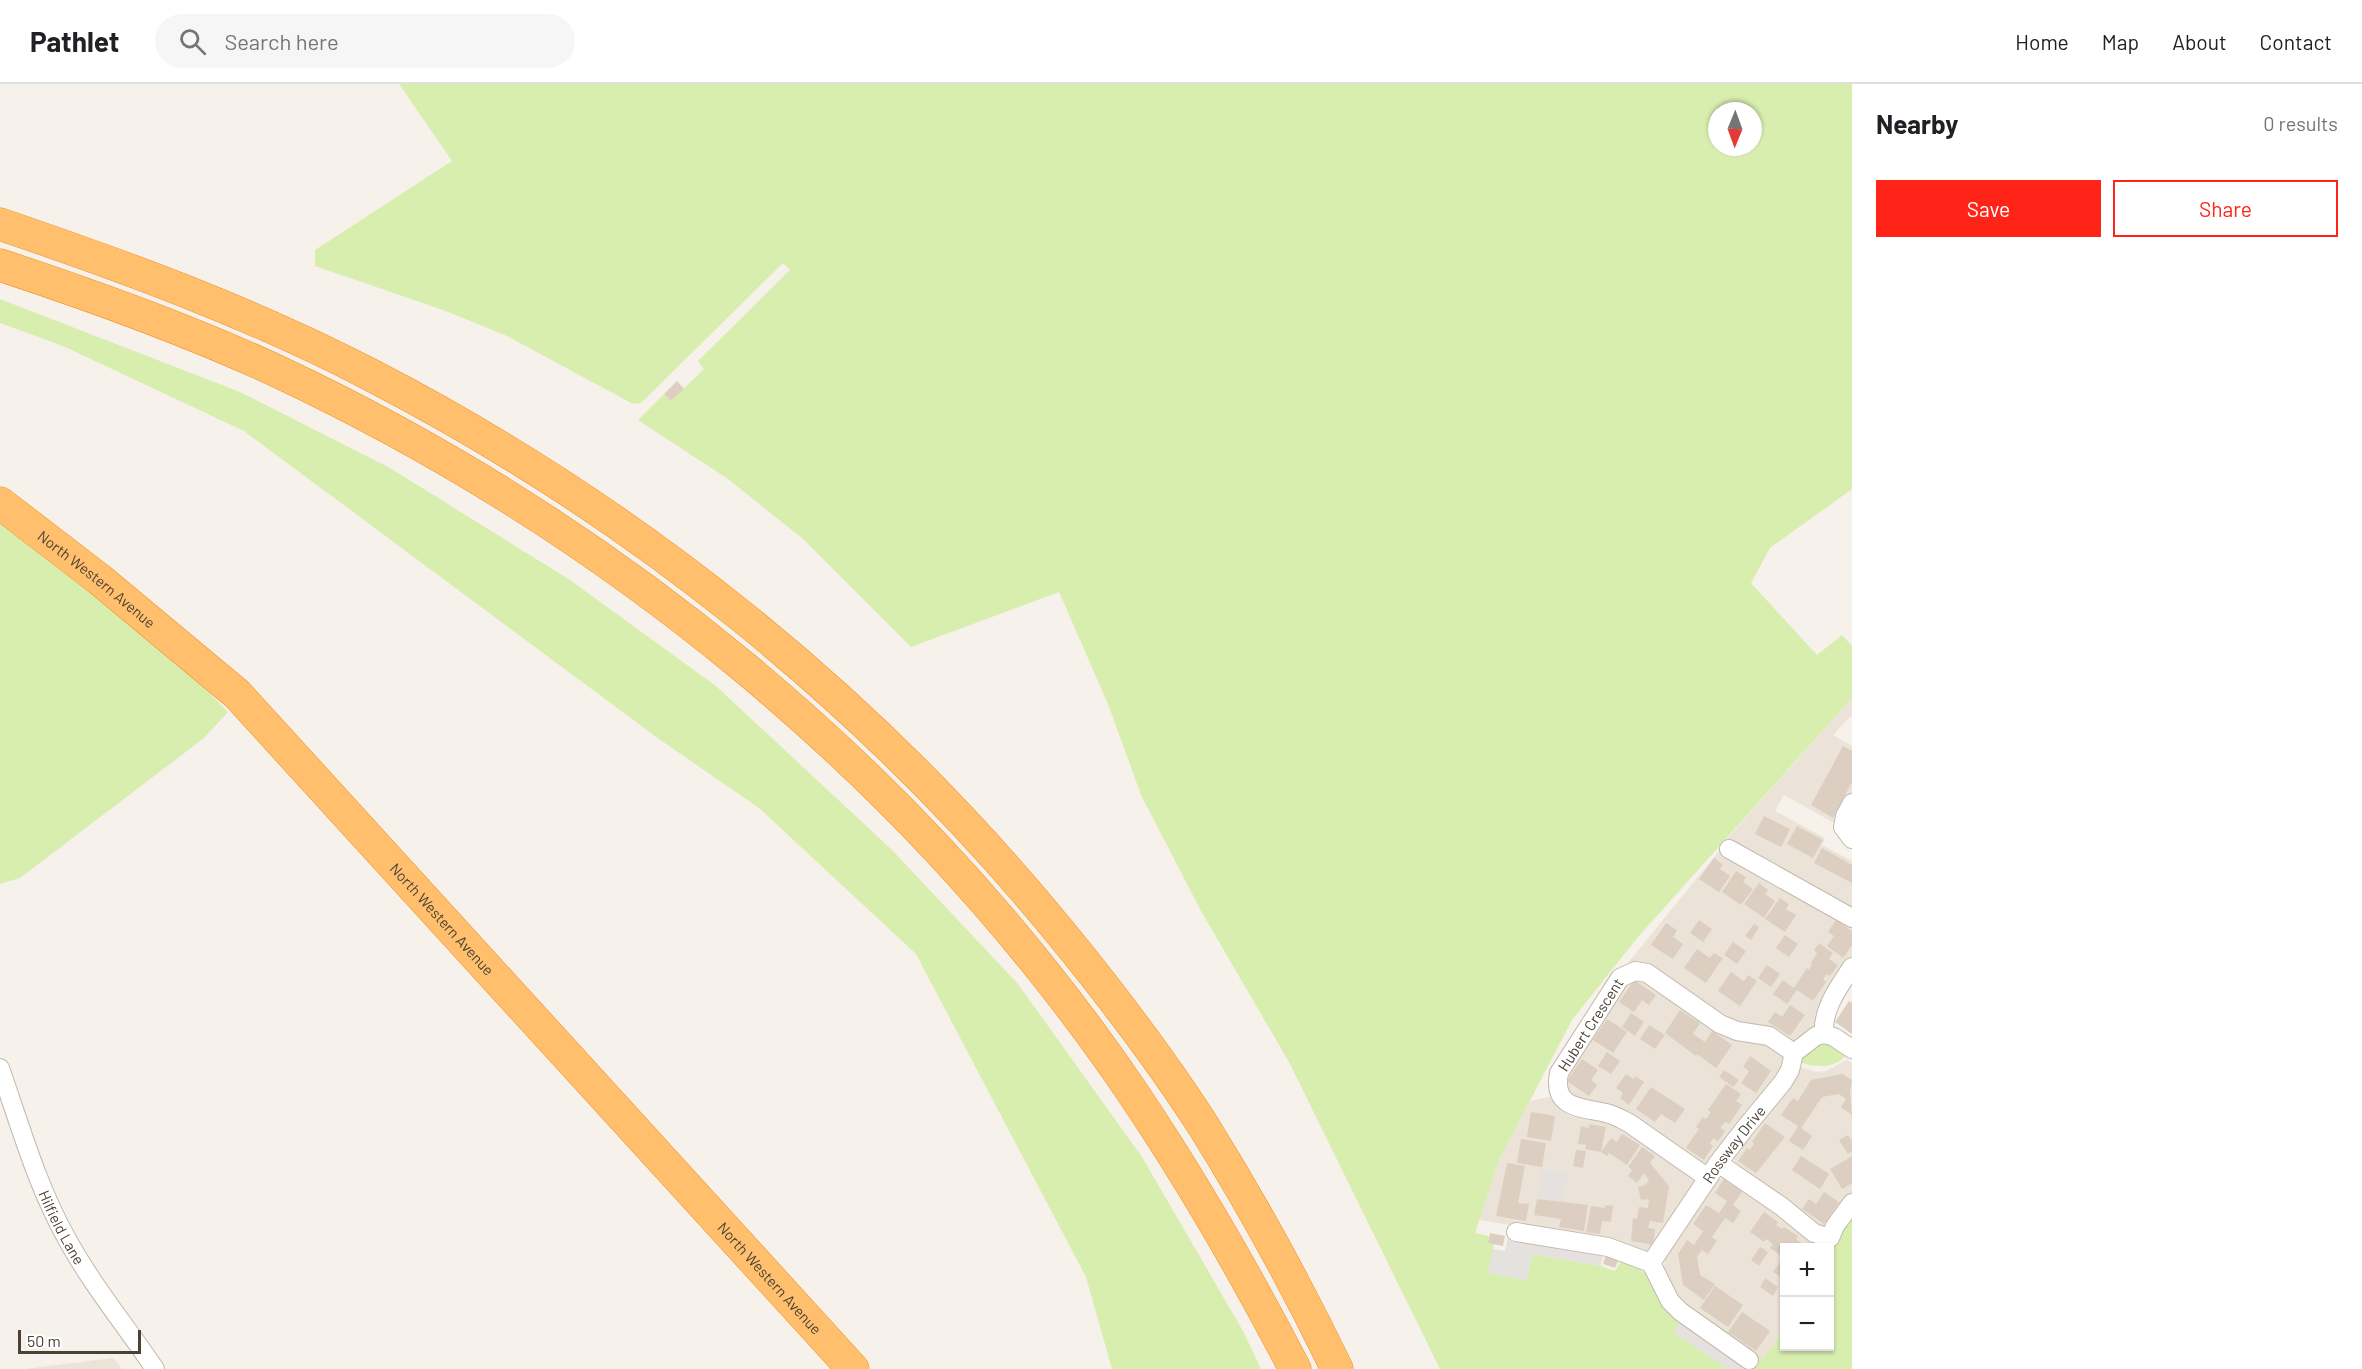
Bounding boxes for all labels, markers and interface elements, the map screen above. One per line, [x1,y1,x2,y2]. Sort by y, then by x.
search box [155,14,575,68]
text: Pathlet [30,24,119,58]
icon: search [176,25,209,58]
text: Search here [224,28,339,54]
text: Home [2015,29,2069,54]
text: Map [2102,29,2139,54]
text: About [2172,29,2227,54]
text: Contact [2260,29,2332,54]
north arrow [1708,102,1762,156]
text: Nearby [1876,108,1958,139]
text: 0 results [2263,111,2338,135]
button: Save [1876,180,2101,237]
button: Share [2113,180,2338,237]
street label: North Western Avenue [34,526,159,631]
street label: North Western Avenue [387,859,498,979]
street label: Hubert Crescent [1554,974,1627,1074]
street label: Rossway Drive [1698,1102,1769,1186]
street label: Hilfield Lane [35,1187,89,1268]
street label: North Western Avenue [714,1218,826,1338]
map controls [1780,1243,1834,1351]
button: + [1780,1243,1834,1297]
button: − [1780,1297,1834,1351]
scale bar [18,1327,141,1354]
text: 50 m [27,1331,61,1350]

